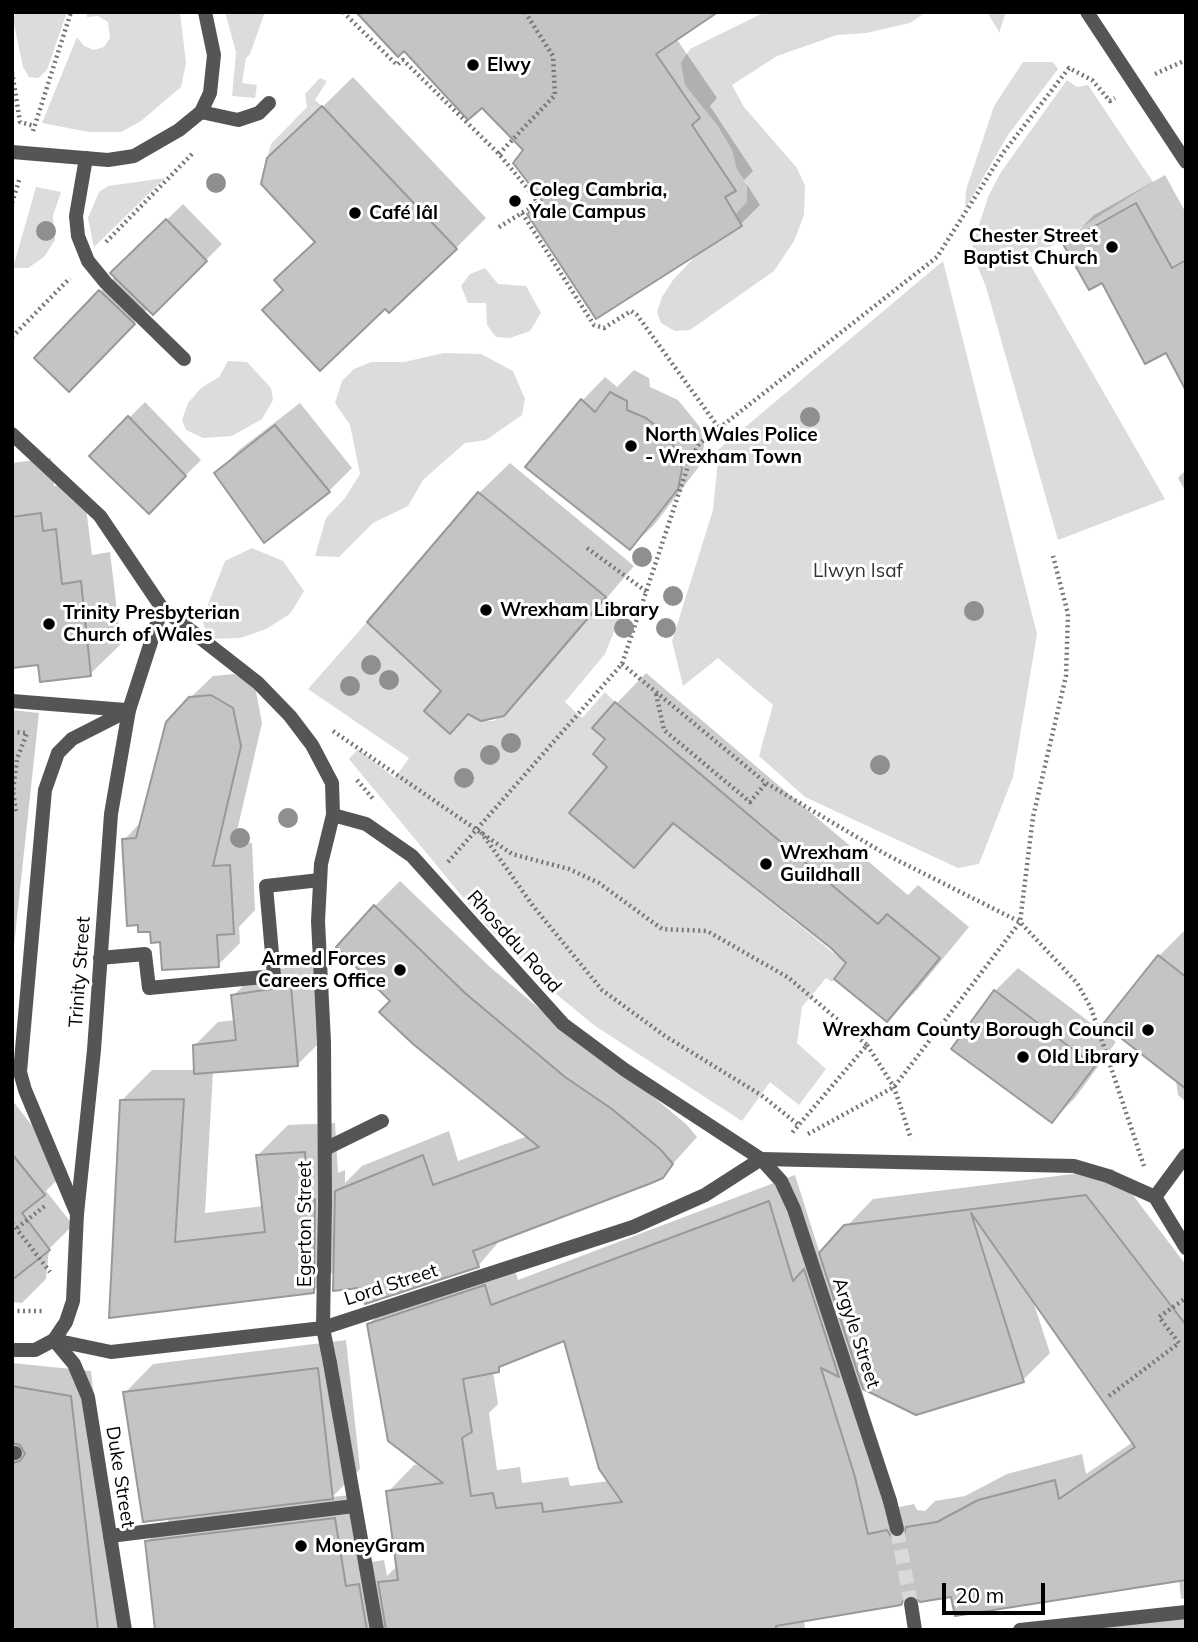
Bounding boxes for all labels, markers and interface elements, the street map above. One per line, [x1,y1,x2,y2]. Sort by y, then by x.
place label: Elwy [487,54,531,76]
marker: Elwy [465,57,481,73]
place label: Coleg Cambria, Yale Campus [529,179,667,223]
marker: Coleg Cambria, Yale Campus [507,193,523,209]
place label: Café Iâl [369,202,438,224]
marker: Café Iâl [347,205,363,221]
place label: Chester Street Baptist Church [963,225,1098,269]
marker: Chester Street Baptist Church [1104,239,1120,255]
place label: North Wales Police - Wrexham Town [645,424,818,468]
marker: North Wales Police - Wrexham Town [623,438,639,454]
park label: Llwyn Isaf [813,560,903,582]
place label: Wrexham Library [500,599,659,621]
place label: Trinity Presbyterian Church of Wales [63,602,240,646]
marker: Wrexham Library [478,602,494,618]
marker: Trinity Presbyterian Church of Wales [41,616,57,632]
place label: Wrexham Guildhall [780,842,869,886]
marker: Wrexham Guildhall [758,856,774,872]
street label: Rhosddu Road [462,886,566,998]
street label: Trinity Street [65,916,95,1028]
place label: Armed Forces Careers Office [258,948,386,992]
marker: Armed Forces Careers Office [392,962,408,978]
place label: Wrexham County Borough Council [822,1019,1134,1041]
marker: Wrexham County Borough Council [1140,1022,1156,1038]
place label: Old Library [1037,1046,1139,1068]
marker: Old Library [1015,1049,1031,1065]
street label: Egerton Street [294,1161,316,1287]
street label: Lord Street [341,1259,441,1311]
street label: Argyle Street [827,1275,885,1391]
street label: Duke Street [101,1425,139,1529]
place label: MoneyGram [315,1535,425,1557]
marker: MoneyGram [293,1538,309,1554]
scale bar [946,1568,1049,1612]
text: 20 m [955,1582,1004,1608]

